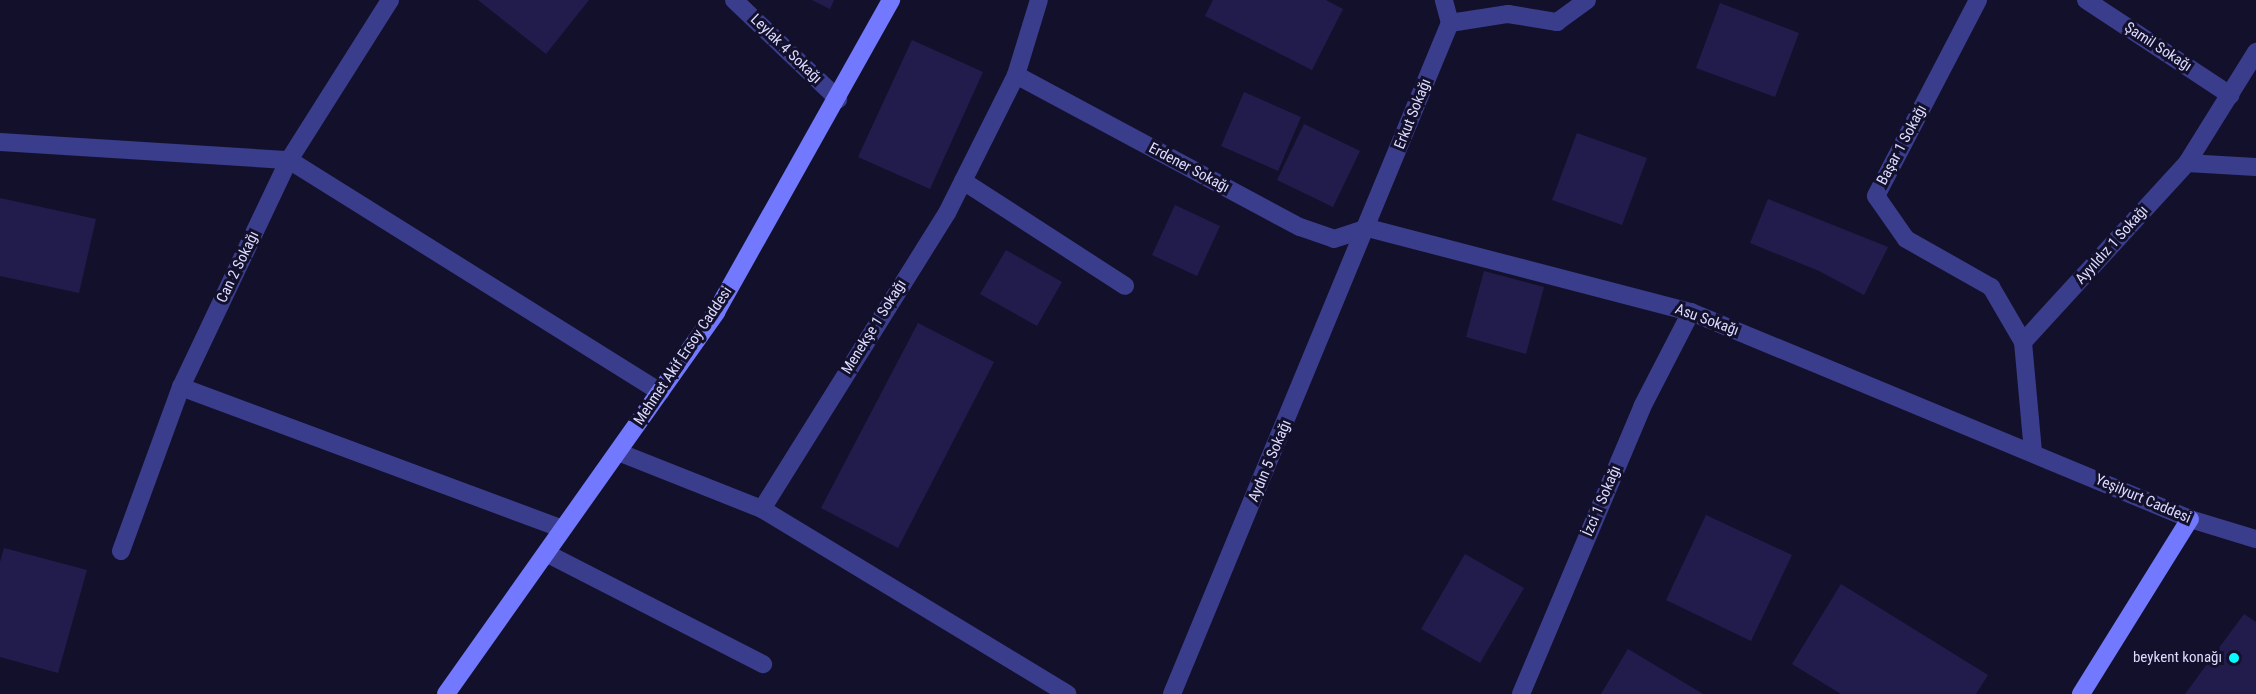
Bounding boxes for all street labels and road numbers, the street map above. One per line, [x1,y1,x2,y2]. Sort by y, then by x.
street label: Leylak 4 Sokağı [747,11,825,87]
street label: Şamil Sokağı [2121,19,2195,75]
street label: Erkut Sokağı [1391,76,1435,152]
street label: Başar 1 Sokağı [1873,102,1931,188]
street label: Erdener Sokağı [1146,139,1232,197]
street label: Ayyıldız 1 Sokağı [2072,202,2152,288]
street label: Can 2 Sokağı [213,228,263,306]
street label: Menekşe 1 Sokağı [838,277,910,377]
street label: Mehmet Akif Ersoy Caddesi [630,284,736,428]
street label: Asu Sokağı [1673,300,1741,340]
street label: Aydın 5 Sokağı [1245,417,1295,505]
street label: İzci 1 Sokağı [1579,463,1625,539]
street label: Yeşilyurt Caddesi [2092,471,2194,527]

